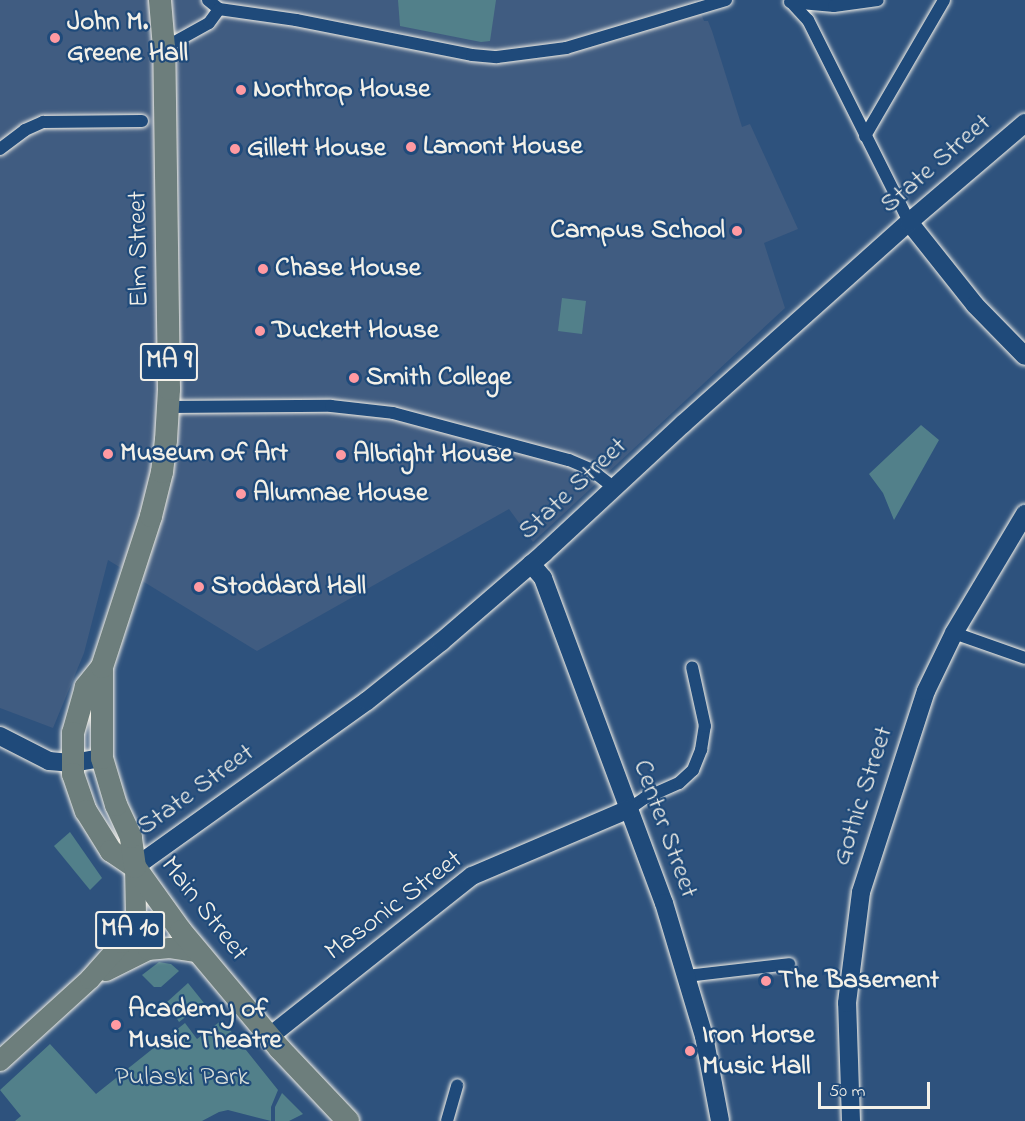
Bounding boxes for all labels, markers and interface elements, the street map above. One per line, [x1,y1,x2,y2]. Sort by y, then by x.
place label: John M. Greene Hall [67,6,188,69]
marker: John M. Greene Hall [48,31,62,45]
place label: Northrop House [253,74,430,106]
marker: Northrop House [234,83,248,97]
street label: State Street [874,107,998,221]
place label: Lamont House [423,131,583,163]
place label: Gillett House [247,133,386,165]
marker: Lamont House [404,140,418,154]
marker: Gillett House [228,142,242,156]
street label: Elm Street [122,190,156,308]
place label: Campus School [550,215,725,247]
marker: Campus School [730,224,744,238]
place label: Chase House [275,253,421,285]
marker: Chase House [256,262,270,276]
place label: Duckett House [272,315,439,347]
marker: Duckett House [253,324,267,338]
road number: MA 9 [139,339,199,385]
place label: Smith College [366,362,511,394]
marker: Smith College [347,371,361,385]
street label: State Street [512,430,634,548]
place label: Museum of Art [120,438,288,470]
place label: Albright House [353,439,512,471]
marker: Museum of Art [101,447,115,461]
marker: Albright House [334,448,348,462]
place label: Alumnae House [253,478,428,510]
marker: Alumnae House [234,487,248,501]
place label: Stoddard Hall [211,571,366,603]
marker: Stoddard Hall [192,580,206,594]
street label: Gothic Street [825,722,901,870]
street label: State Street [131,737,261,843]
street label: Center Street [625,756,705,902]
street label: Masonic Street [319,844,469,968]
street label: Main Street [153,850,255,968]
road number: MA 10 [94,907,166,953]
place label: The Basement [778,965,939,997]
marker: The Basement [759,974,773,988]
place label: Academy of Music Theatre [128,993,282,1056]
marker: Academy of Music Theatre [109,1018,123,1032]
place label: Iron Horse Music Hall [702,1019,815,1082]
marker: Iron Horse Music Hall [683,1044,697,1058]
park label: Pulaski Park [115,1062,249,1094]
scale bar [821,1070,934,1108]
text: 50 m [829,1079,866,1105]

